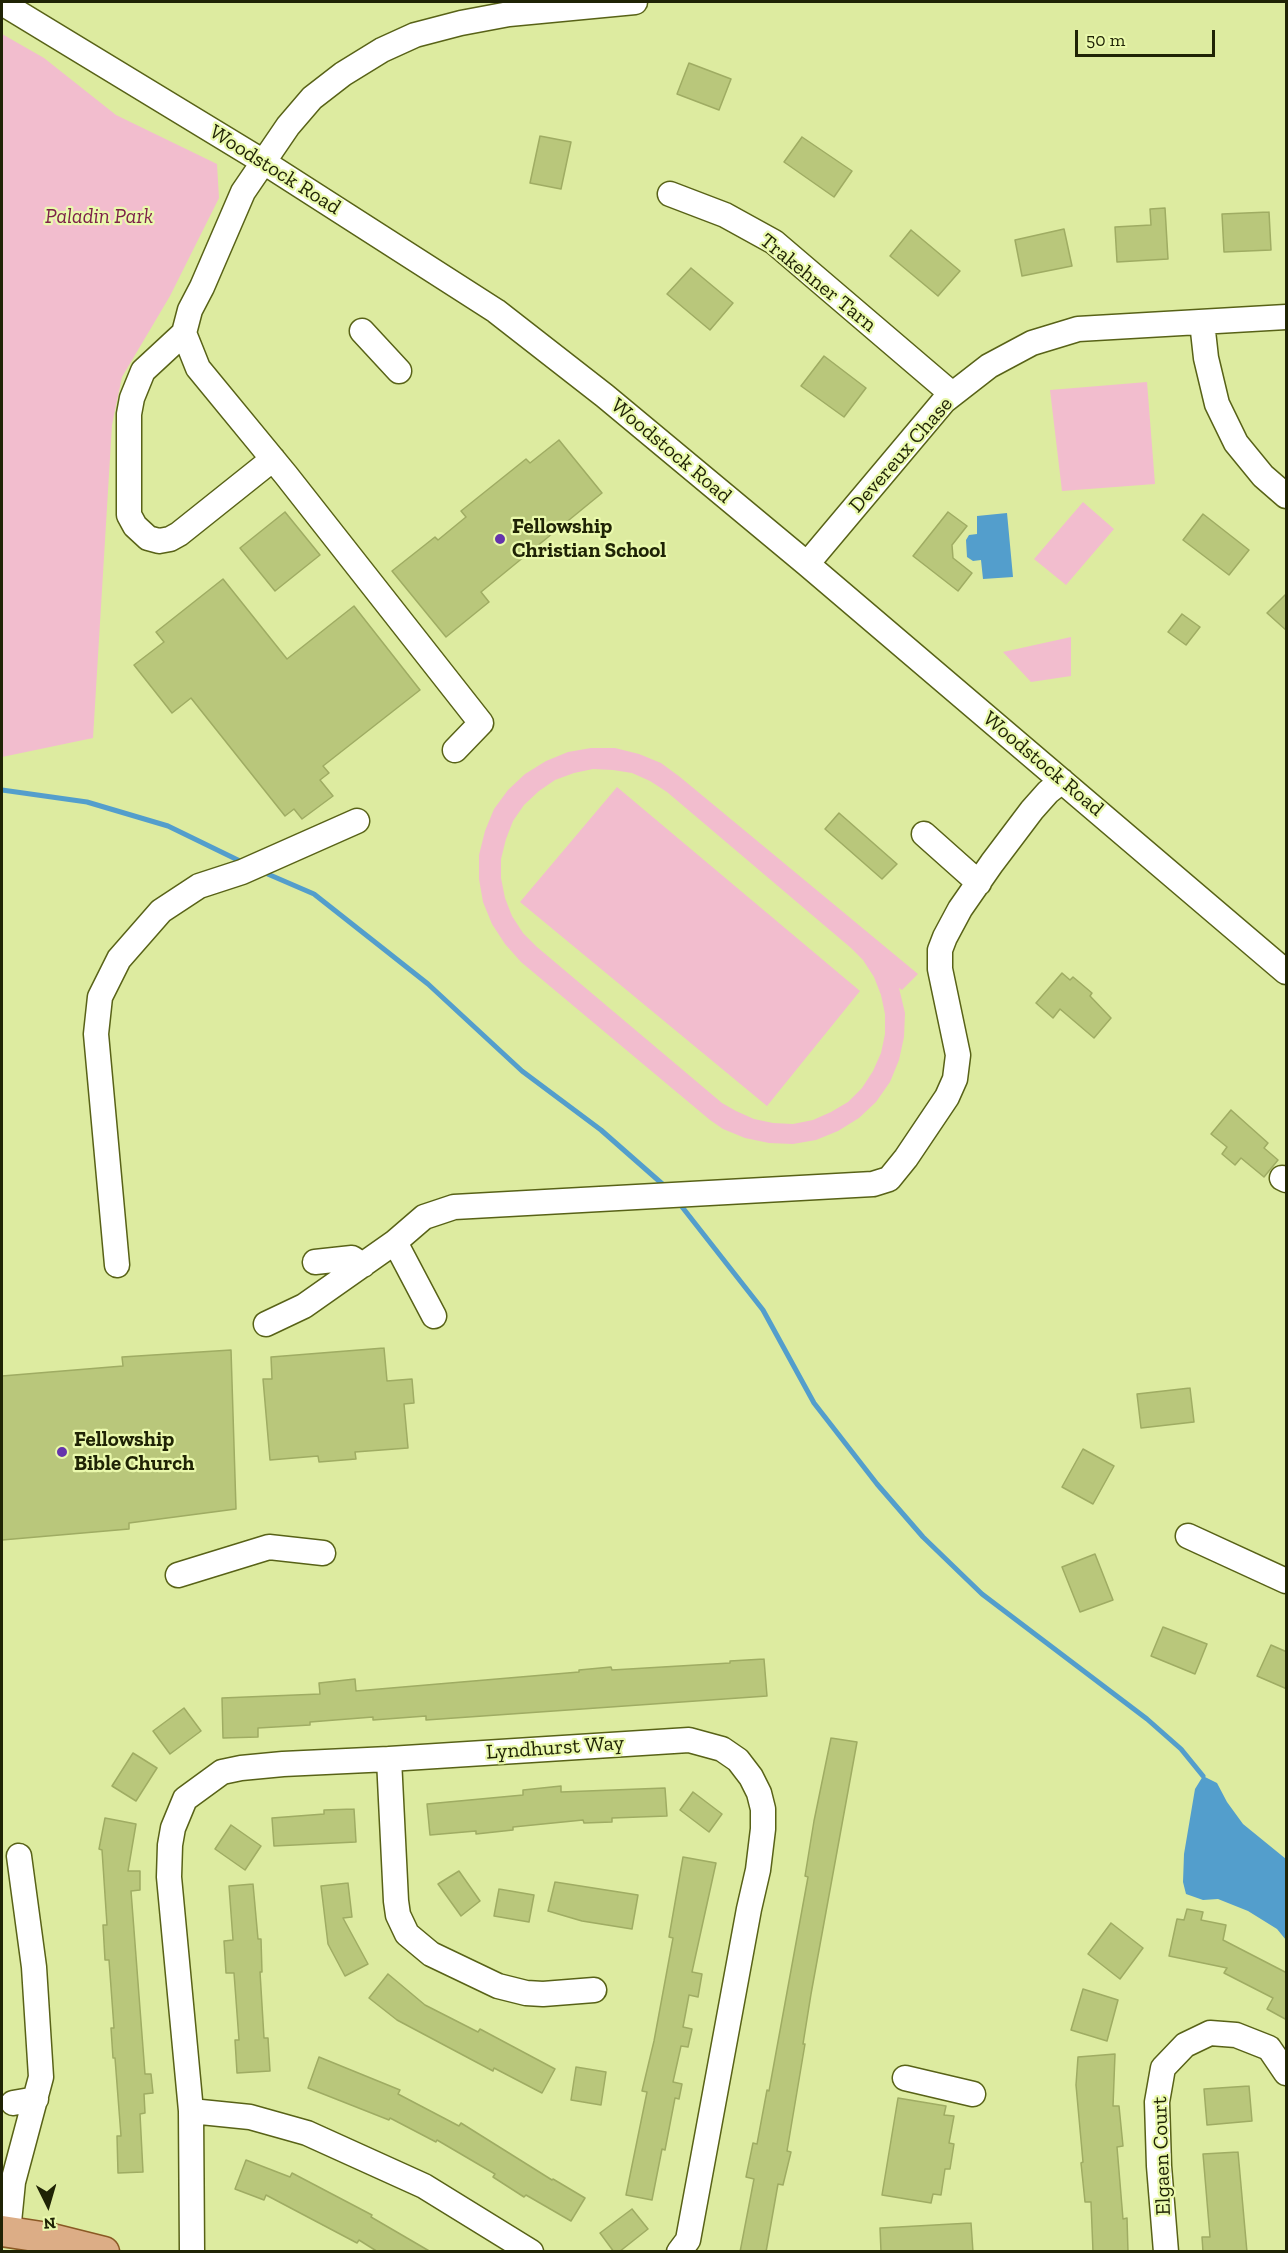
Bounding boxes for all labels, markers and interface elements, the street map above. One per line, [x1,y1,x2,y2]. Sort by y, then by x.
scale bar [1078,18,1218,56]
text: 50 m [1086,29,1125,51]
street label: Woodstock Road [205,120,345,220]
park label: Paladin Park [45,204,153,230]
street label: Trakehner Tarn [755,228,881,338]
street label: Devereux Chase [844,392,958,518]
street label: Woodstock Road [605,393,737,509]
place label: Fellowship Christian School [512,514,666,564]
marker: Fellowship Christian School [493,532,507,546]
street label: Woodstock Road [977,706,1109,822]
place label: Fellowship Bible Church [74,1427,194,1477]
marker: Fellowship Bible Church [55,1445,69,1459]
street label: Lyndhurst Way [485,1731,625,1765]
street label: Elgaen Court [1147,2096,1177,2216]
north arrow [18,2175,78,2235]
text: N [43,2213,57,2233]

